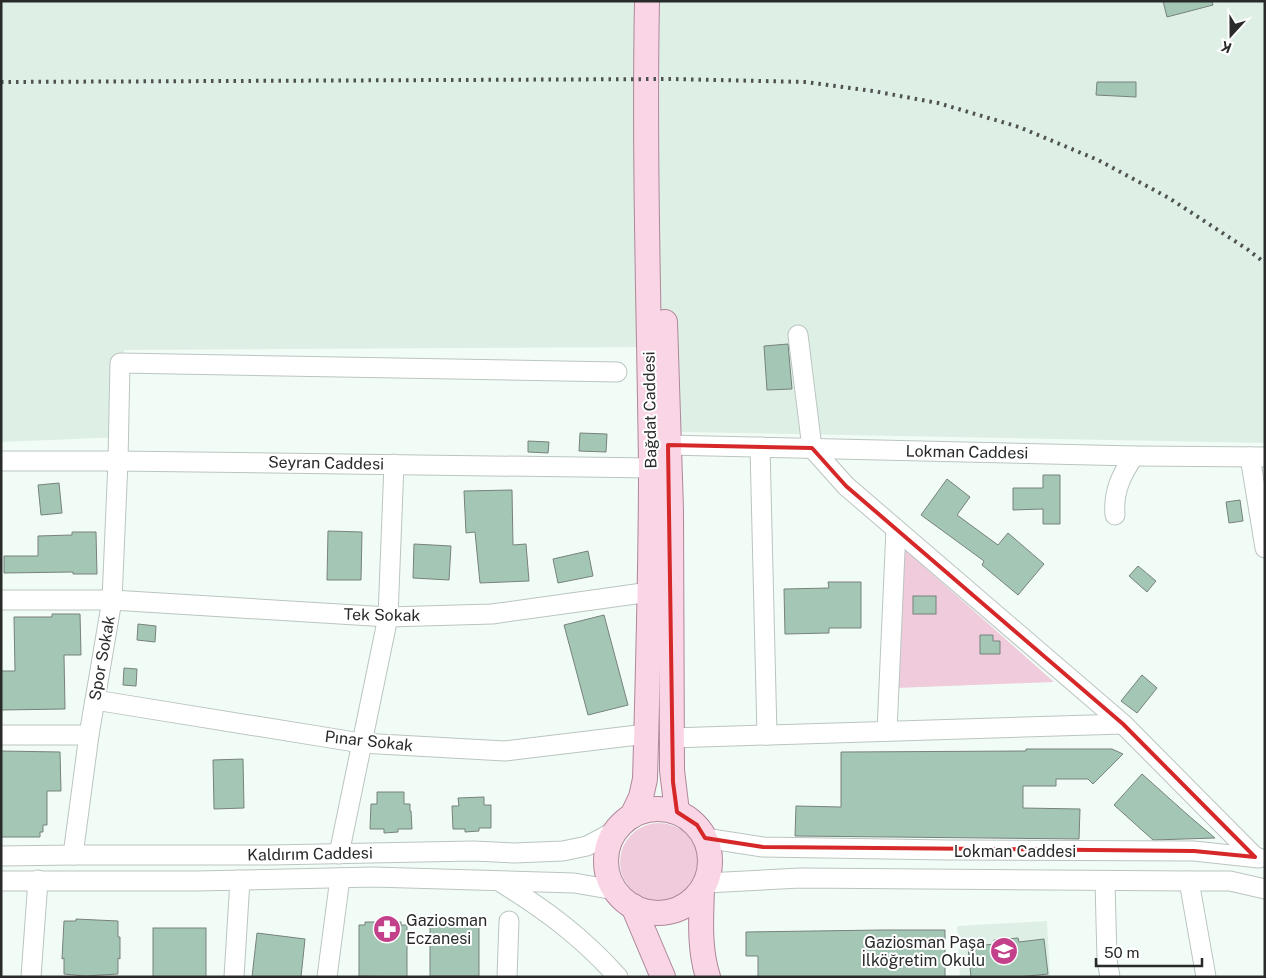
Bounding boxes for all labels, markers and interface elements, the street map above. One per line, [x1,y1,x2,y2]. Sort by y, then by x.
north arrow [1206,10,1256,60]
text: K [1219,38,1234,56]
street label: Bağdat Caddesi [639,351,661,469]
street label: Lokman Caddesi [906,441,1028,463]
street label: Seyran Caddesi [268,452,384,474]
street label: Tek Sokak [343,605,421,625]
street label: Spor Sokak [85,614,119,702]
street label: Pınar Sokak [324,727,414,755]
street label: Lokman Caddesi [954,842,1076,861]
street label: Kaldırım Caddesi [247,843,373,865]
place label: Gaziosman Eczanesi [406,911,487,948]
pharmacy icon: Gaziosman Eczanesi [372,914,402,944]
place label: Gaziosman Paşa İlköğretim Okulu [862,933,985,970]
school or university icon: Gaziosman Paşa İlköğretim Okulu [989,936,1019,966]
scale bar [1096,936,1202,968]
text: 50 m [1104,944,1139,961]

